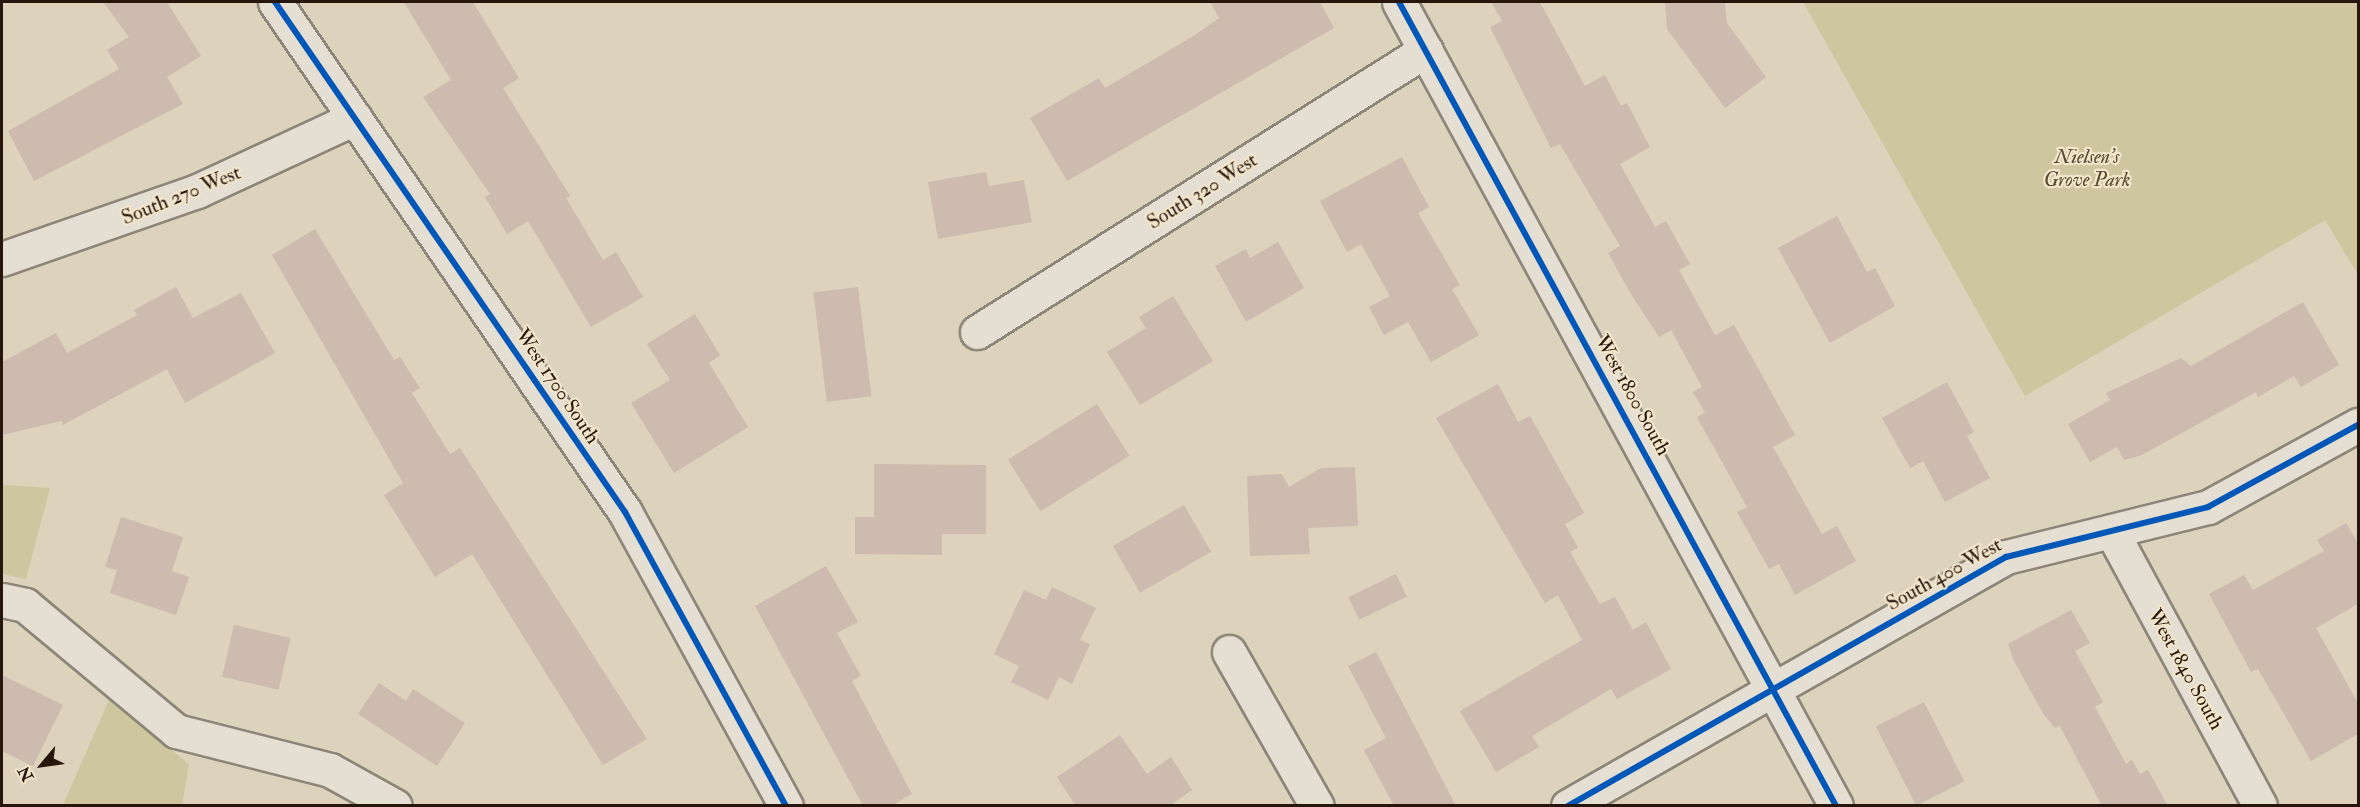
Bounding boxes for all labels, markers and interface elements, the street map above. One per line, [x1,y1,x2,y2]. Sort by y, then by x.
park label: Nielsen's Grove Park [2044,144,2130,191]
street label: South 320 West [1143,148,1261,234]
street label: South 270 West [118,160,244,230]
street label: West 1700 South [511,324,605,448]
street label: West 1800 South [1590,331,1676,459]
street label: South 400 West [1882,532,2006,616]
street label: West 1840 South [2143,604,2229,734]
north arrow [12,735,72,795]
text: N [14,763,38,785]

